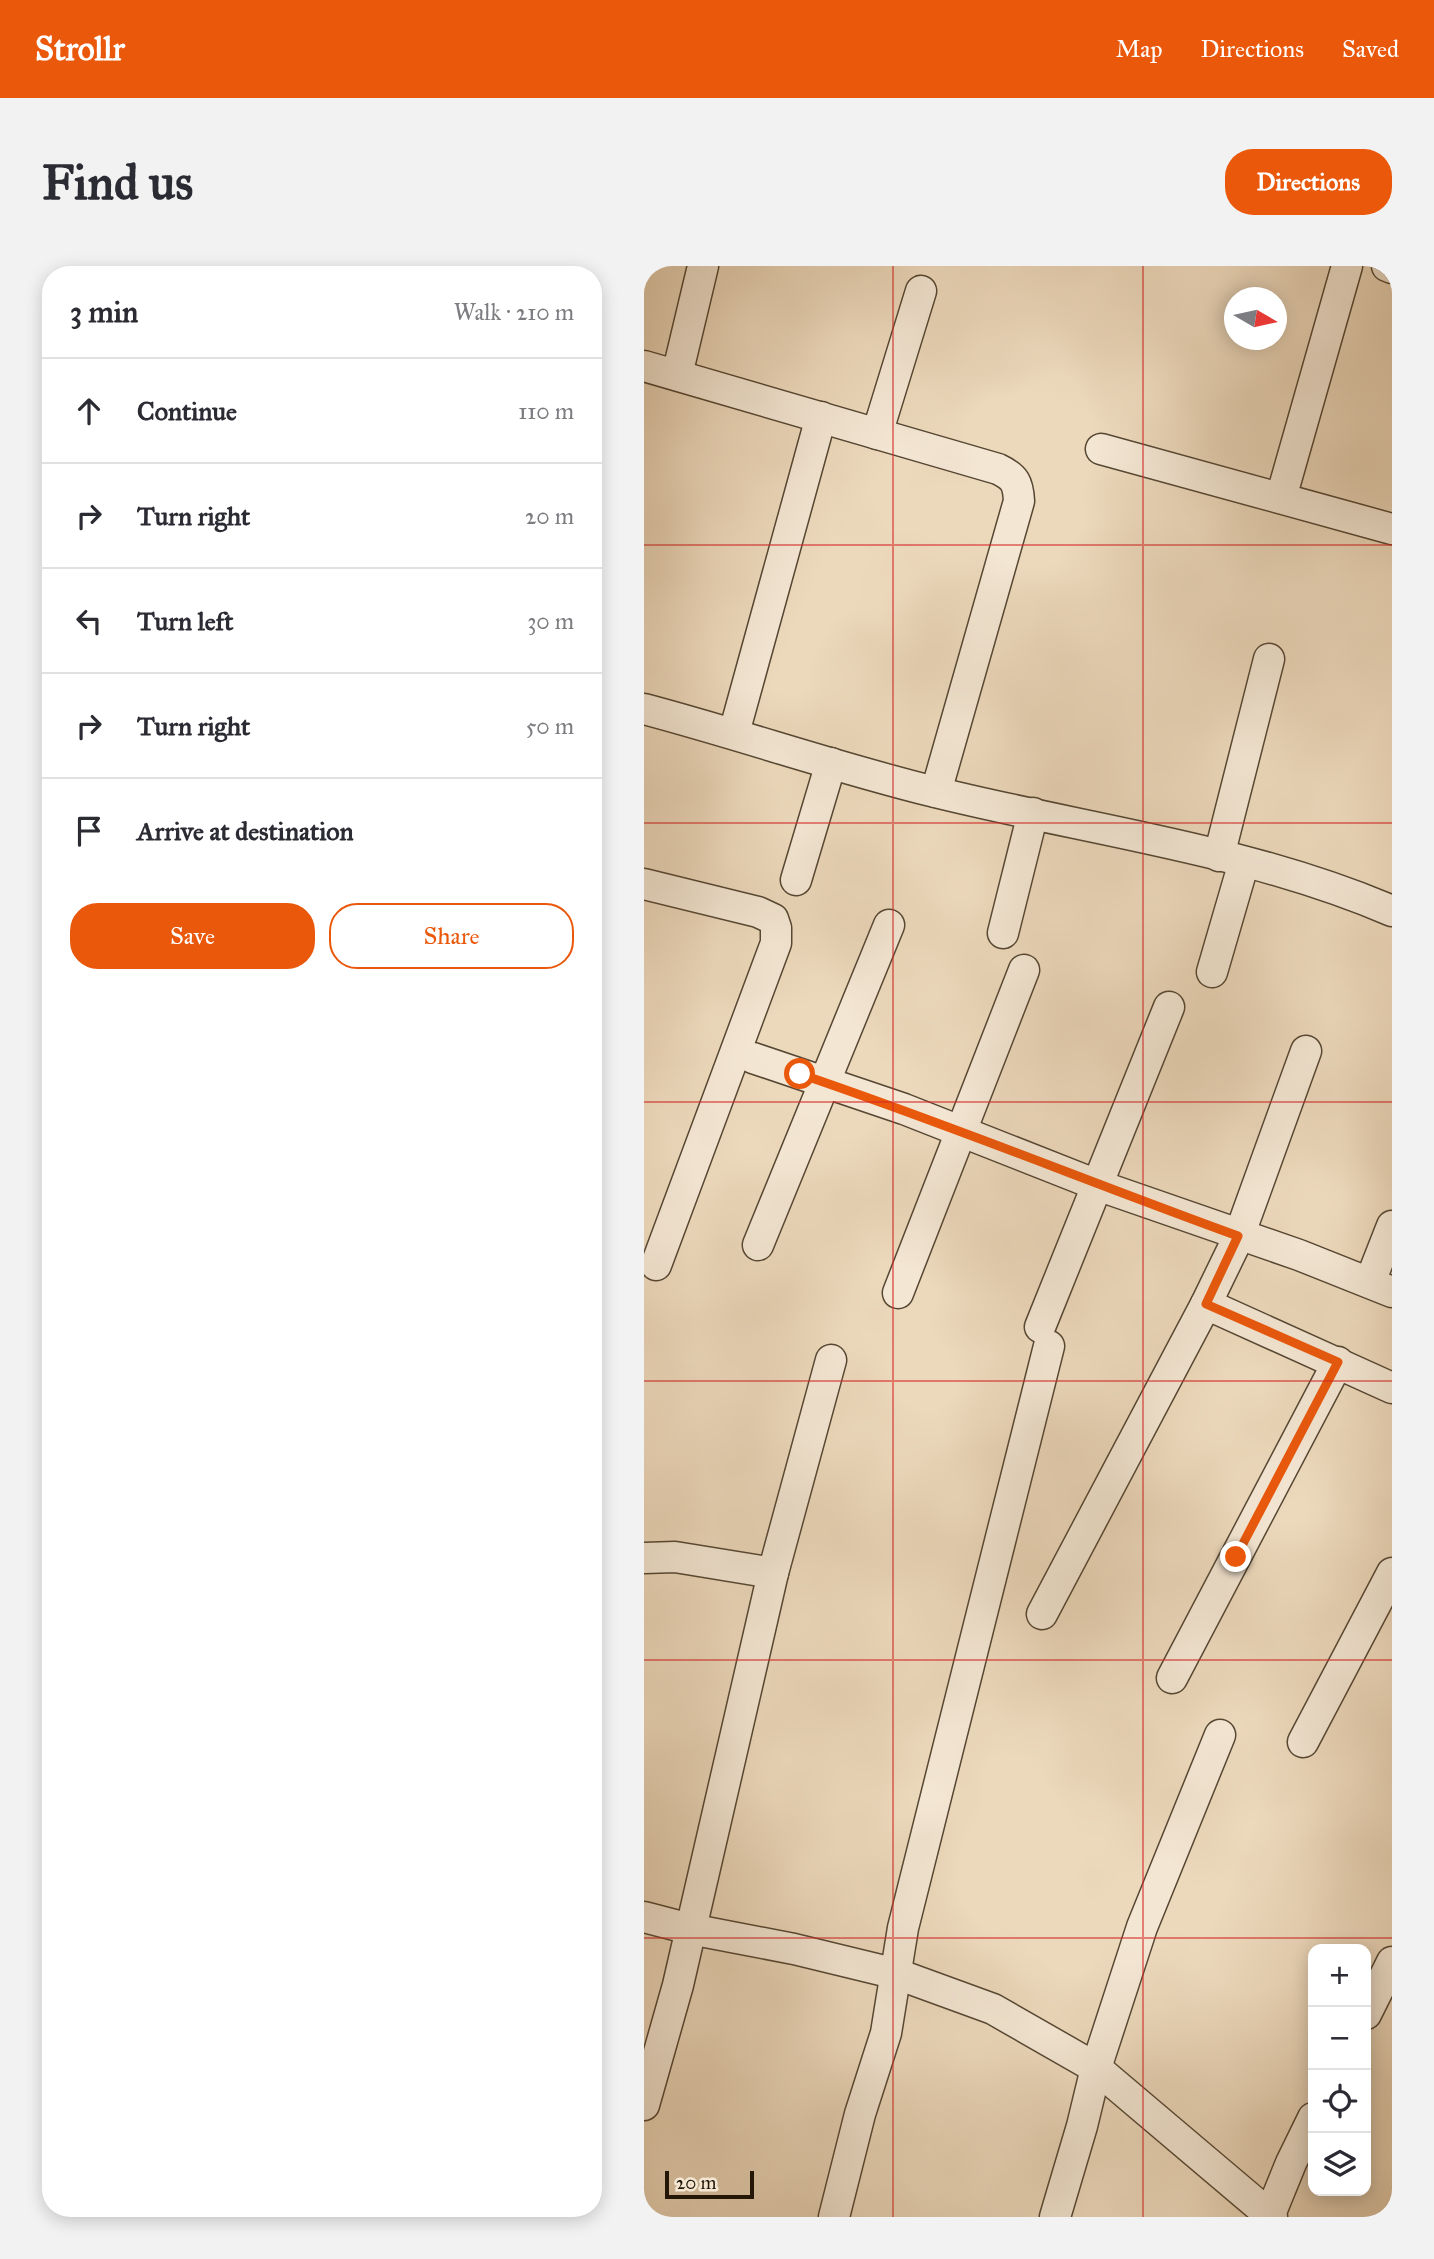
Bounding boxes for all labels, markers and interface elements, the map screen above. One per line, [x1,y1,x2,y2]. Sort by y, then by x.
text: Strollr [35,29,125,69]
text: Map [1116,34,1163,64]
text: Directions [1201,34,1304,64]
text: Saved [1342,34,1399,64]
button: Directions [1225,149,1392,215]
text: Find us [42,153,193,212]
north arrow [1224,287,1287,350]
text: 3 min [70,294,138,330]
text: Walk · 210 m [454,298,574,326]
icon: ahead [70,392,108,430]
text: Continue [137,395,237,427]
text: 110 m [518,397,574,425]
icon: right [70,497,108,535]
text: Turn right [137,500,250,532]
text: 20 m [525,502,574,530]
icon: left [70,602,108,640]
text: Turn left [137,605,233,637]
text: 30 m [527,607,574,635]
icon: right [70,707,108,745]
text: Turn right [137,710,250,742]
text: 50 m [526,712,574,740]
icon: arrive [70,812,108,850]
text: Arrive at destination [137,815,354,847]
button: Save [70,903,315,969]
button: Share [329,903,574,969]
route start [784,1058,815,1089]
route end [1220,1541,1251,1572]
map controls [1308,1944,1371,2196]
button: + [1308,1944,1371,2007]
button: − [1308,2007,1371,2070]
button: locate [1308,2070,1371,2133]
button: layers [1308,2133,1371,2196]
scale bar [665,2168,754,2200]
text: 20 m [676,2171,717,2194]

